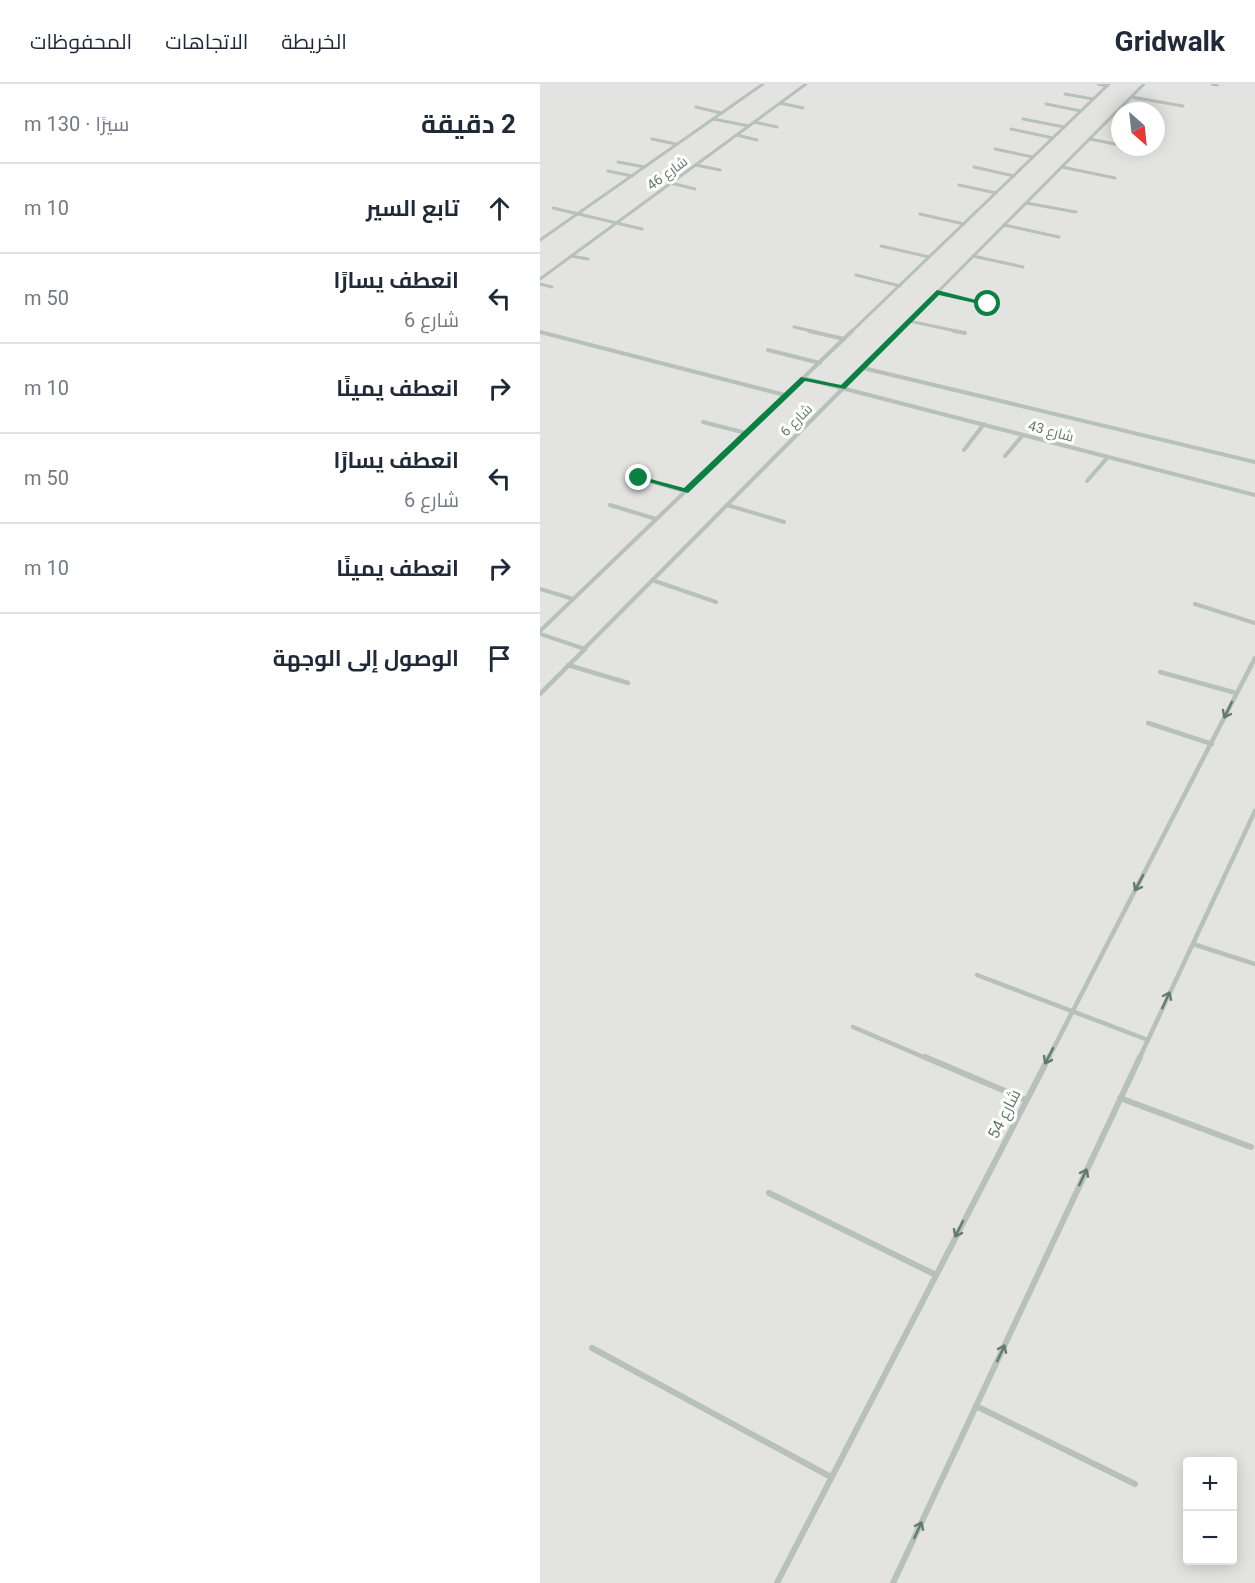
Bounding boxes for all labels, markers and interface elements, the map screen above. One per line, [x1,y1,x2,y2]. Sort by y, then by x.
text: Gridwalk [1115,25,1225,58]
text: المحفوظات [30,30,132,54]
text: الاتجاهات [165,30,248,54]
text: الخريطة [281,30,347,54]
north arrow [1111,102,1165,156]
text: 2 دقيقة [421,109,516,139]
text: سيرًا · 130 m [24,112,129,136]
street label: شارع 46 [644,153,691,194]
icon: ahead [483,192,516,225]
text: 10 m [24,196,69,220]
text: تابع السير [366,196,459,221]
text: انعطف يسارًا [334,268,459,293]
icon: left [483,282,516,315]
text: 50 m [24,286,69,310]
route start [974,290,1000,316]
text: شارع 6 [404,308,459,332]
icon: right [483,372,516,405]
text: 10 m [24,376,69,400]
text: انعطف يمينًا [336,376,459,401]
street label: شارع 6 [777,401,816,440]
street label: شارع 43 [1026,417,1075,446]
text: انعطف يسارًا [334,448,459,473]
icon: left [483,462,516,495]
route end [625,464,651,490]
text: 50 m [24,466,69,490]
text: شارع 6 [404,488,459,512]
icon: right [483,552,516,585]
text: 10 m [24,556,69,580]
text: انعطف يمينًا [336,556,459,581]
icon: arrive [483,642,516,675]
text: الوصول إلى الوجهة [273,646,459,671]
one-way arrow [1222,700,1234,718]
one-way arrow [1133,874,1145,891]
one-way arrow [1161,992,1173,1010]
one-way arrow [1043,1047,1055,1064]
street label: شارع 54 [984,1086,1026,1143]
one-way arrow [1078,1168,1090,1186]
one-way arrow [953,1220,965,1238]
one-way arrow [995,1345,1007,1363]
map controls [1183,1457,1237,1565]
button: + [1183,1457,1237,1511]
button: − [1183,1511,1237,1565]
one-way arrow [912,1522,924,1540]

